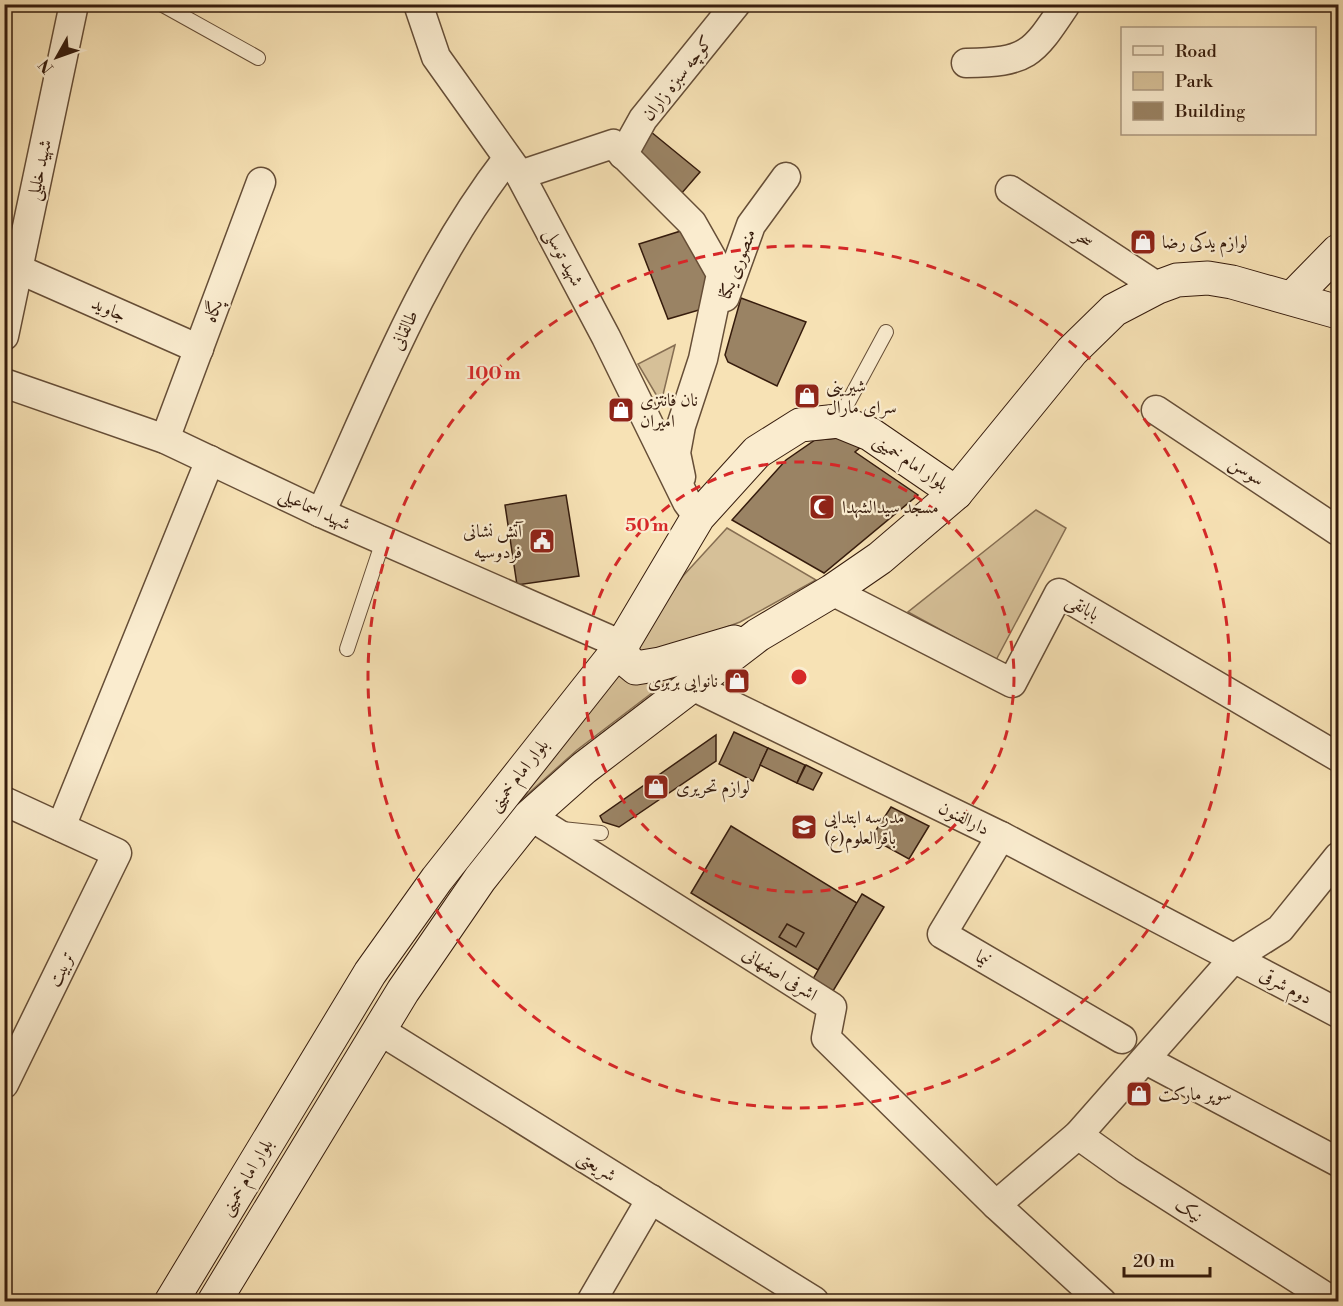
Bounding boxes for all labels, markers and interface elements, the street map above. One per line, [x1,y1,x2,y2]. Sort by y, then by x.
north arrow [27,27,87,87]
legend [1121,27,1316,135]
street label: کوچه سبزه زاران [637,31,719,126]
text: Road [1175,40,1218,63]
text: N [34,54,58,77]
text: Park [1175,70,1214,93]
text: Building [1174,100,1246,123]
street label: شهید خلیلی [22,137,58,203]
street label: سحر [1068,223,1098,253]
street label: شهید توسلی [538,224,588,291]
street label: منصوری یکتا [714,226,761,303]
shop icon: لوازم یدکی رضا [1128,227,1158,257]
place label: لوازم یدکی رضا [1162,230,1248,258]
street label: جاوید [88,292,130,327]
street label: پگاه [198,295,230,326]
street label: طالقانی [385,306,424,354]
text: 100 m [467,362,521,385]
place label: شیرینی سرای مارال [826,375,897,419]
shop icon: شیرینی سرای مارال [792,381,822,411]
place label: نان فانتزی امیران [640,389,698,433]
shop icon: نان فانتزی امیران [606,395,636,425]
street label: بلوار امام خمینی [866,429,953,499]
street label: سوسن [1225,451,1269,491]
street label: شهید اسماعیلی [275,483,354,537]
mosque icon: مسجد سیدالشهدا [807,492,837,522]
place label: مسجد سیدالشهدا [842,496,939,519]
text: 50 m [625,514,669,537]
place label: آتش نشانی فردوسیه [463,520,524,564]
public building icon: آتش نشانی فردوسیه [527,526,557,556]
street label: بابانقی [1061,589,1104,627]
shop icon: نانوایی بربری [722,666,752,696]
centre of rings [789,667,809,687]
place label: نانوایی بربری [648,670,718,693]
street label: بلوار امام خمینی [483,734,557,819]
shop icon: لوازم تحریری [641,772,671,802]
place label: لوازم تحریری [676,776,750,803]
street label: دارالفنون [934,796,993,841]
place label: مدرسه ابتدایی باقرالعلوم(ع) [824,806,904,854]
school or university icon: مدرسه ابتدایی باقرالعلوم(ع) [789,812,819,842]
street label: اشرفی اصفهانی [738,942,822,1007]
street label: نیما [971,945,994,972]
street label: تربیت [43,948,80,991]
street label: دوم شرقی [1254,963,1316,1013]
shop icon: سوپر مارکت [1124,1079,1154,1109]
place label: سوپر مارکت [1158,1083,1232,1106]
street label: بلوار امام خمینی [214,1134,282,1222]
street label: شریعتی [573,1146,620,1188]
street label: نیک [1171,1193,1207,1228]
scale bar [1124,1240,1210,1278]
text: 20 m [1133,1250,1175,1273]

